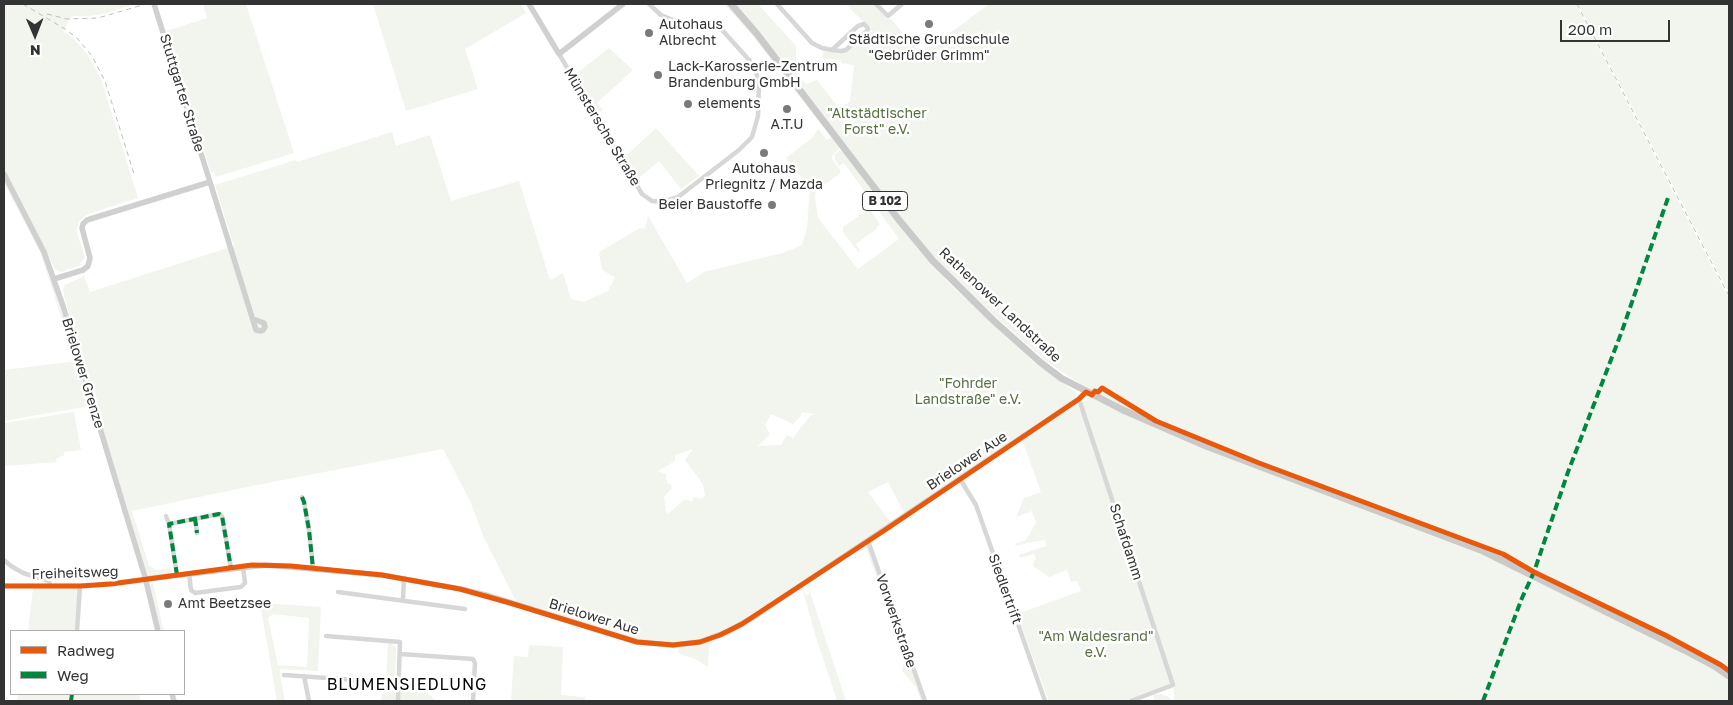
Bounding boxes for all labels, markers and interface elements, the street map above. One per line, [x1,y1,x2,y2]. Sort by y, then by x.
north arrow [10,10,60,60]
scale bar [1563,10,1673,42]
place label: Autohaus Albrecht [659,17,723,49]
marker: Städtische Grundschule "Gebrüder Grimm" [923,18,935,30]
text: 200 m [1568,20,1612,38]
marker: Autohaus Albrecht [643,27,655,39]
street label: Stuttgarter Straße [156,32,208,154]
place label: Städtische Grundschule "Gebrüder Grimm" [848,32,1010,64]
text: N [30,42,41,59]
place label: Lack-Karosserie-Zentrum Brandenburg GmbH [668,59,838,92]
street label: Münstersche Straße [560,65,644,189]
marker: Lack-Karosserie-Zentrum Brandenburg GmbH [652,69,664,81]
place label: elements [698,96,761,112]
marker: elements [682,98,694,110]
marker: A.T.U [781,103,793,115]
park label: "Altstädtischer Forst" e.V. [827,106,927,138]
place label: A.T.U [770,117,804,133]
marker: Autohaus Priegnitz / Mazda [758,147,770,159]
place label: Autohaus Priegnitz / Mazda [705,161,823,193]
road number: B 102 [862,192,908,210]
place label: Beier Baustoffe [658,197,762,213]
marker: Beier Baustoffe [766,199,778,211]
street label: Rathenower Landstraße [936,244,1064,366]
street label: Brielower Grenze [58,316,108,430]
park label: "Fohrder Landstraße" e.V. [915,376,1021,408]
street label: Brielower Aue [924,428,1010,494]
street label: Schafdamm [1106,502,1146,582]
street label: Siedlertrift [985,552,1025,626]
street label: Freiheitsweg [31,563,119,583]
street label: Vorwerkstraße [872,572,920,670]
street label: Brielower Aue [547,595,641,639]
place label: Amt Beetzsee [178,596,271,612]
marker: Amt Beetzsee [162,598,174,610]
park label: "Am Waldesrand" e.V. [1039,629,1153,662]
legend [10,630,185,695]
text: Radweg [57,641,115,659]
text: Weg [57,666,89,684]
district label: BLUMENSIEDLUNG [325,675,489,695]

